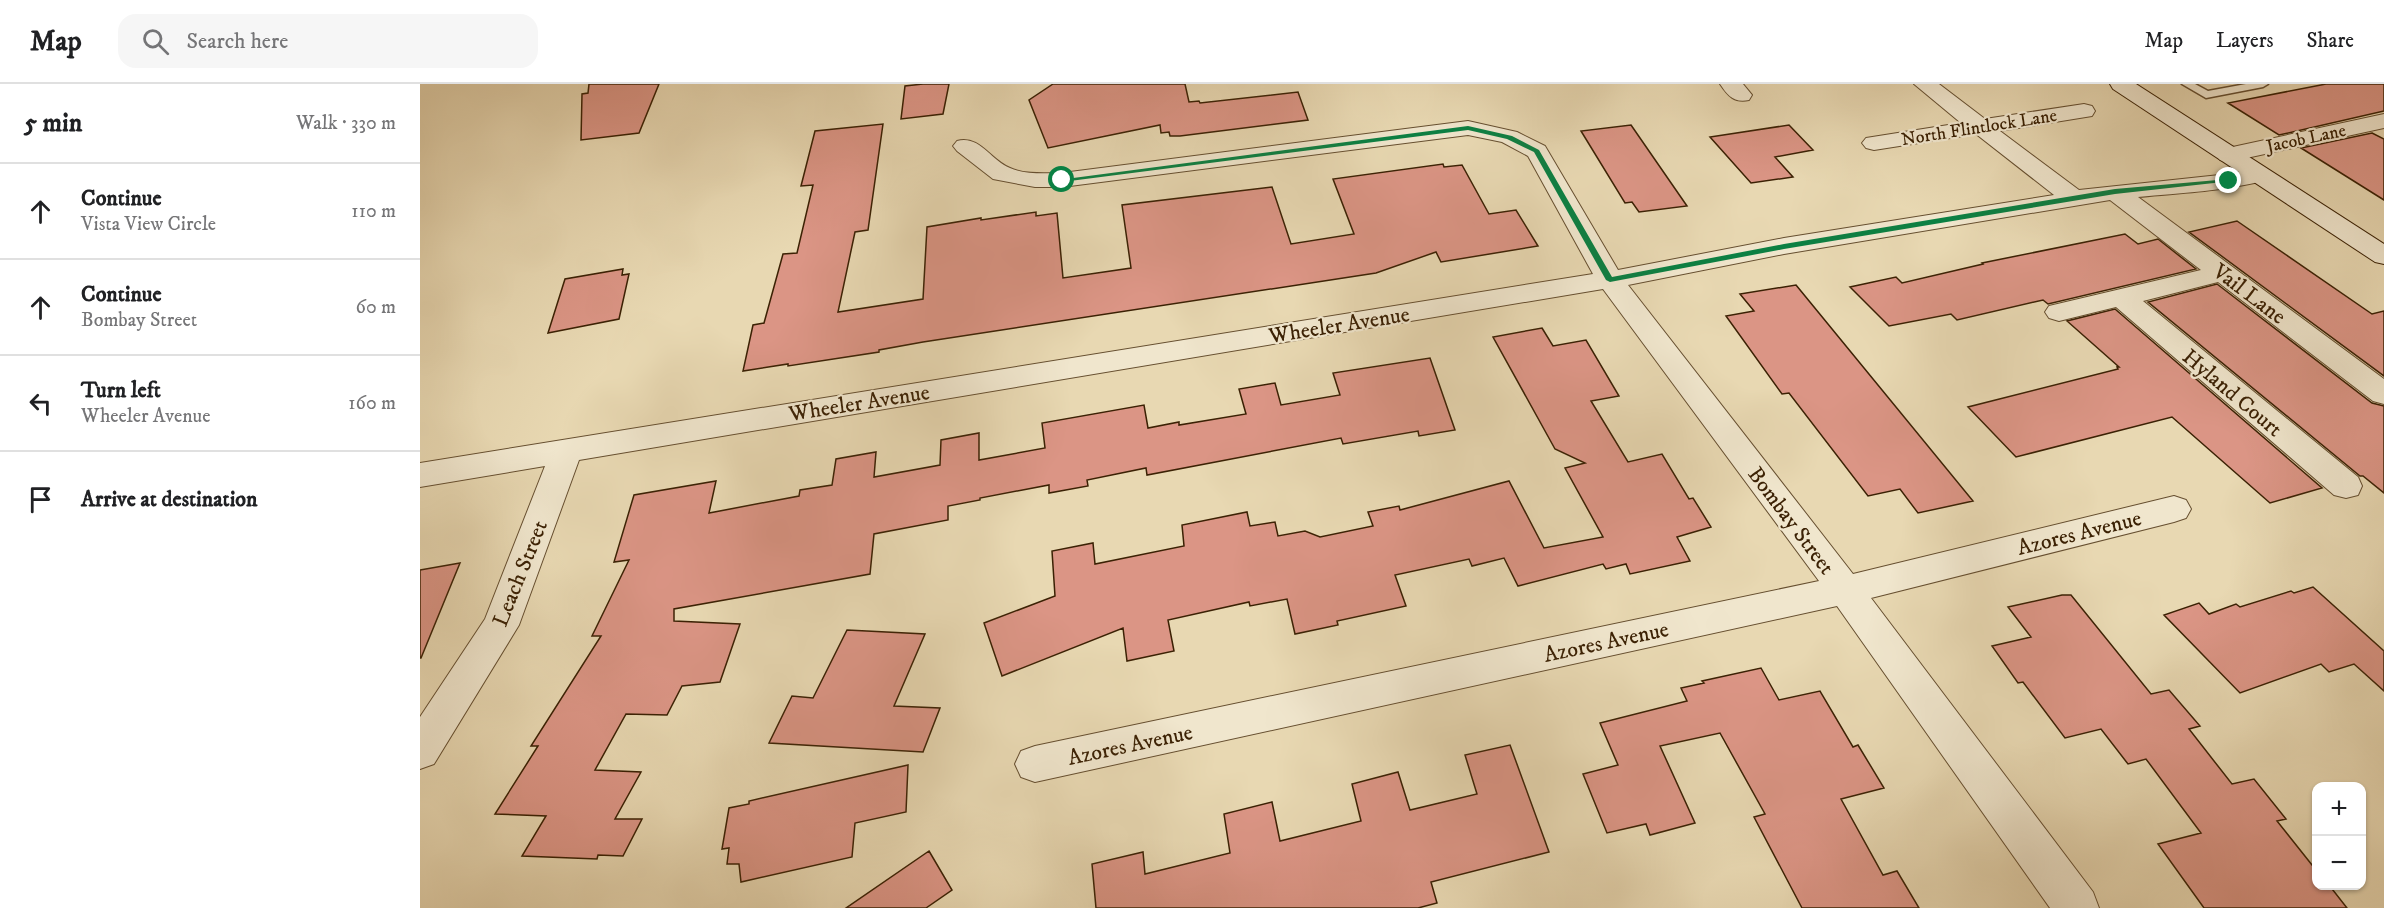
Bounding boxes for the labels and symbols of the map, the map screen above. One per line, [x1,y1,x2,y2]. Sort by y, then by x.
street label: North Flintlock Lane [1900,105,2058,151]
street label: Jacob Lane [2263,120,2348,159]
route start [1048,166,1074,192]
route end [2215,167,2241,193]
street label: Vail Lane [2206,257,2291,330]
street label: Wheeler Avenue [1266,301,1412,350]
street label: Hyland Court [2177,344,2288,443]
street label: Wheeler Avenue [786,379,932,428]
street label: Bombay Street [1742,462,1840,580]
street label: Azores Avenue [2014,505,2144,562]
street label: Leach Street [487,517,554,631]
street label: Azores Avenue [1541,616,1671,669]
street label: Azores Avenue [1065,719,1195,772]

